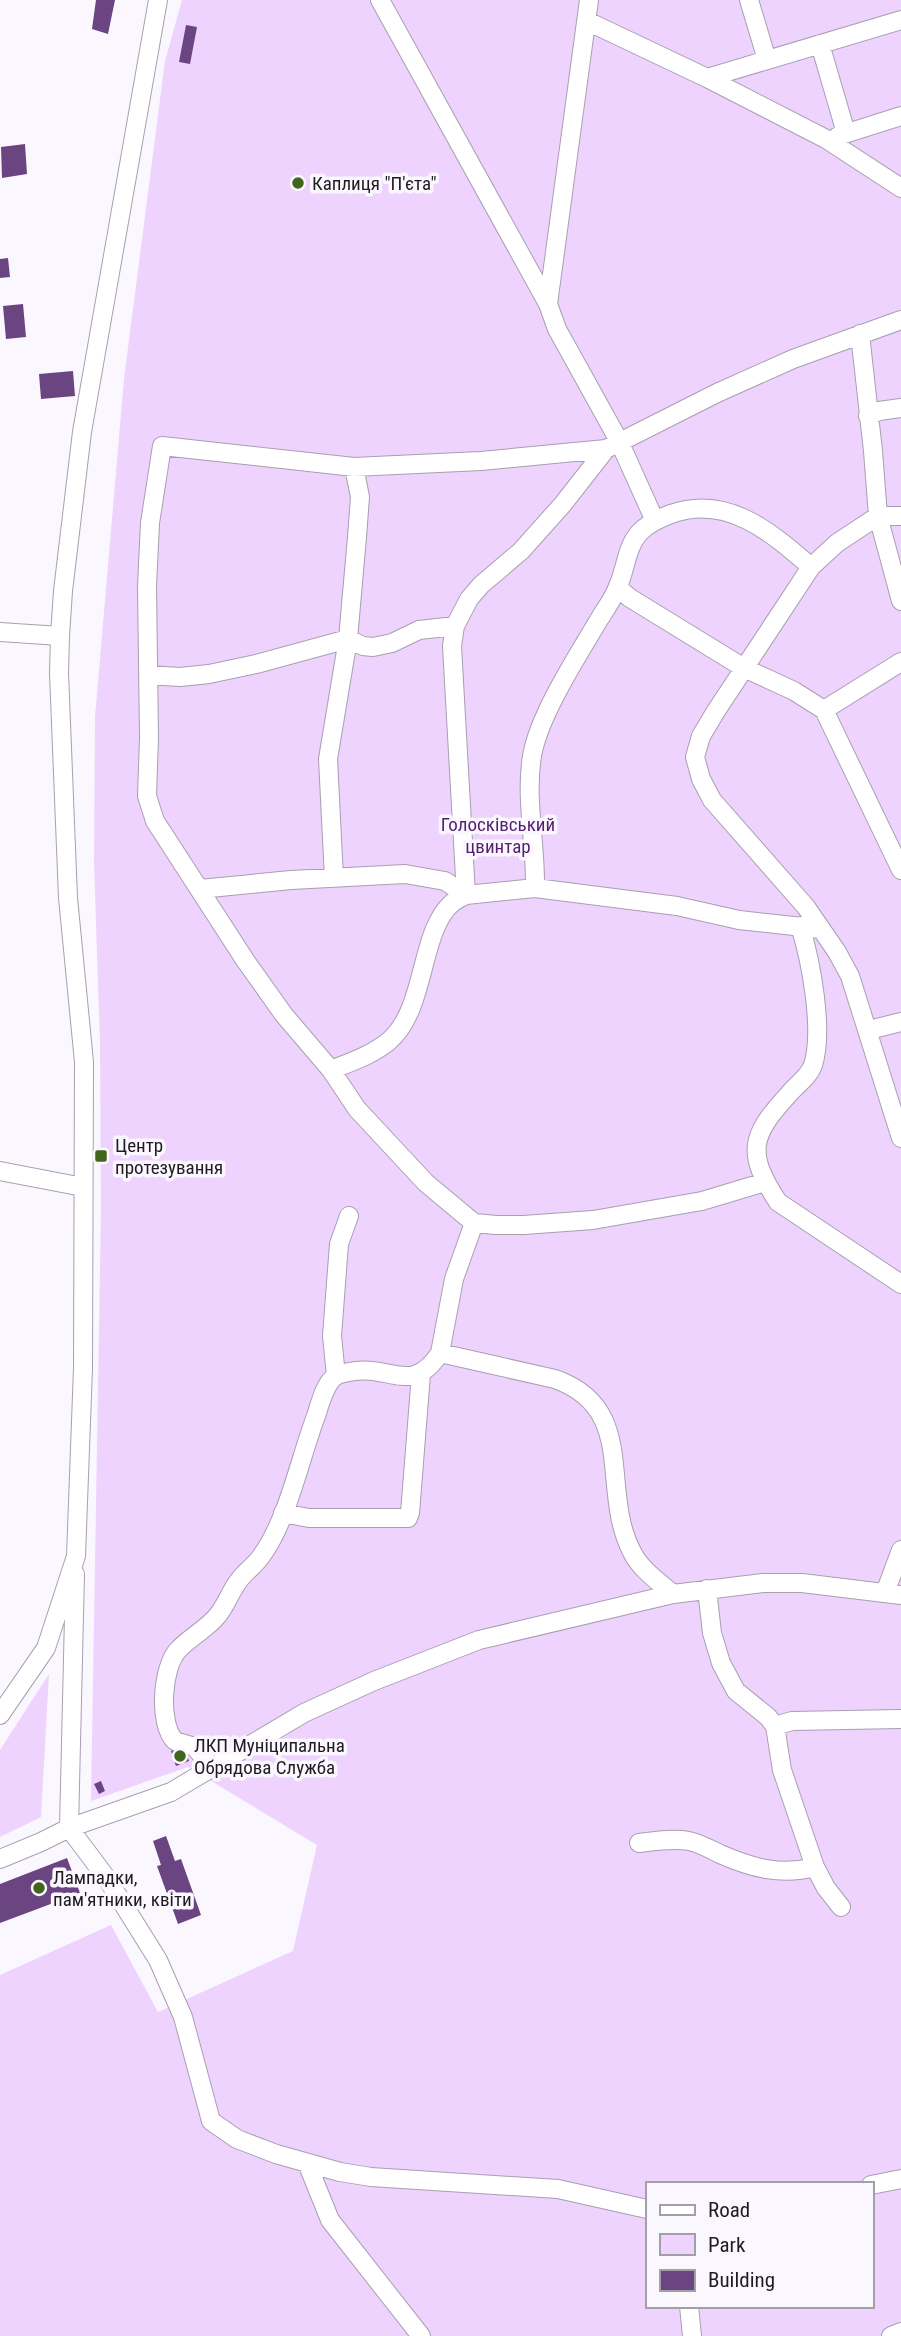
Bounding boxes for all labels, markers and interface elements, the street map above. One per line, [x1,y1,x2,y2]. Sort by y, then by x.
place label: Каплиця "П'єта" [312,172,437,195]
marker: Каплиця "П'єта" [290,175,306,191]
park label: Голосківський цвинтар [441,813,555,858]
place label: Центр протезування [115,1134,223,1179]
marker: Центр протезування [93,1148,109,1164]
place label: ЛКП Муніципальна Обрядова Служба [194,1734,345,1779]
marker: ЛКП Муніципальна Обрядова Служба [172,1748,188,1764]
place label: Лампадки, пам'ятники, квіти [53,1866,192,1911]
marker: Лампадки, пам'ятники, квіти [31,1880,47,1896]
legend [646,2182,873,2308]
text: Road [708,2198,750,2222]
text: Park [708,2233,746,2257]
text: Building [708,2268,775,2292]

